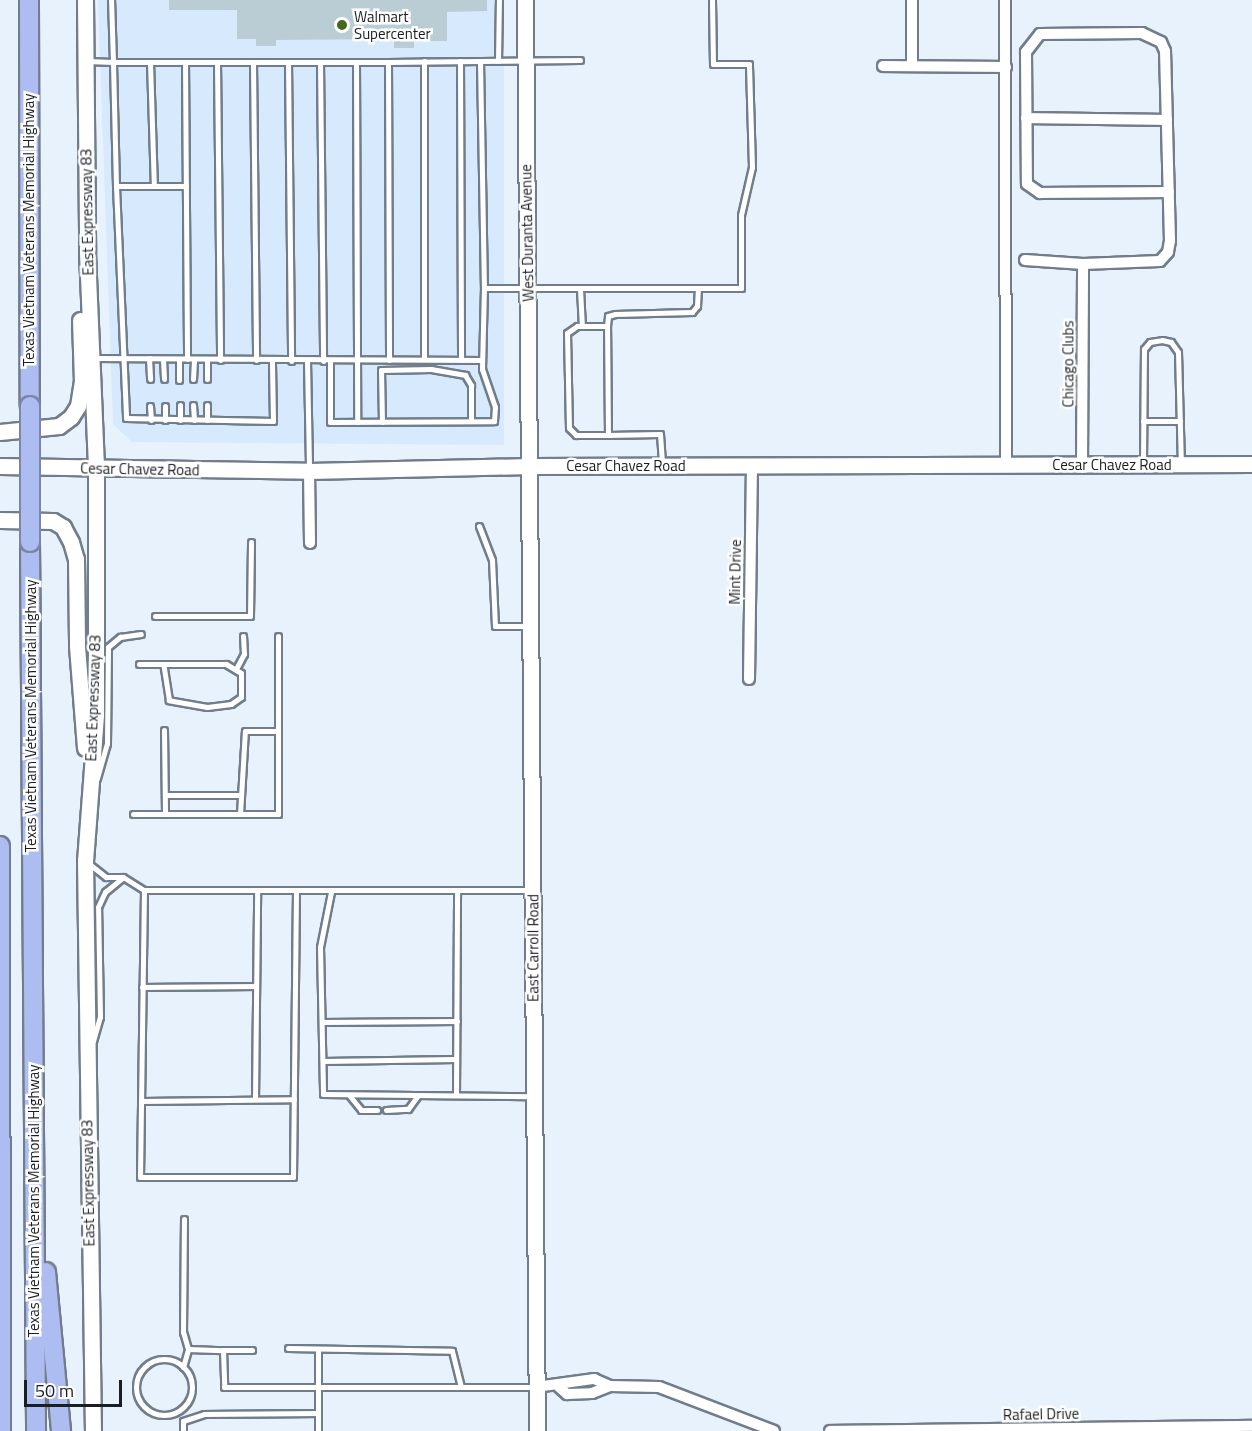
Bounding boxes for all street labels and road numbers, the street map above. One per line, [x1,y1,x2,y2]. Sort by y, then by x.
street label: Texas Vietnam Veterans Memorial Highway [20,94,38,366]
street label: East Expressway 83 [77,148,97,276]
street label: West Duranta Avenue [517,164,537,302]
street label: Chicago Clubs [1059,321,1077,407]
street label: Cesar Chavez Road [1052,456,1172,474]
street label: Cesar Chavez Road [566,457,686,475]
street label: Cesar Chavez Road [80,459,200,479]
street label: Mint Drive [725,539,745,605]
street label: Texas Vietnam Veterans Memorial Highway [22,580,40,852]
street label: East Expressway 83 [82,634,104,762]
street label: East Carroll Road [524,894,542,1002]
street label: Texas Vietnam Veterans Memorial Highway [25,1065,43,1337]
street label: East Expressway 83 [78,1119,98,1247]
street label: Rafael Drive [1003,1404,1079,1424]

